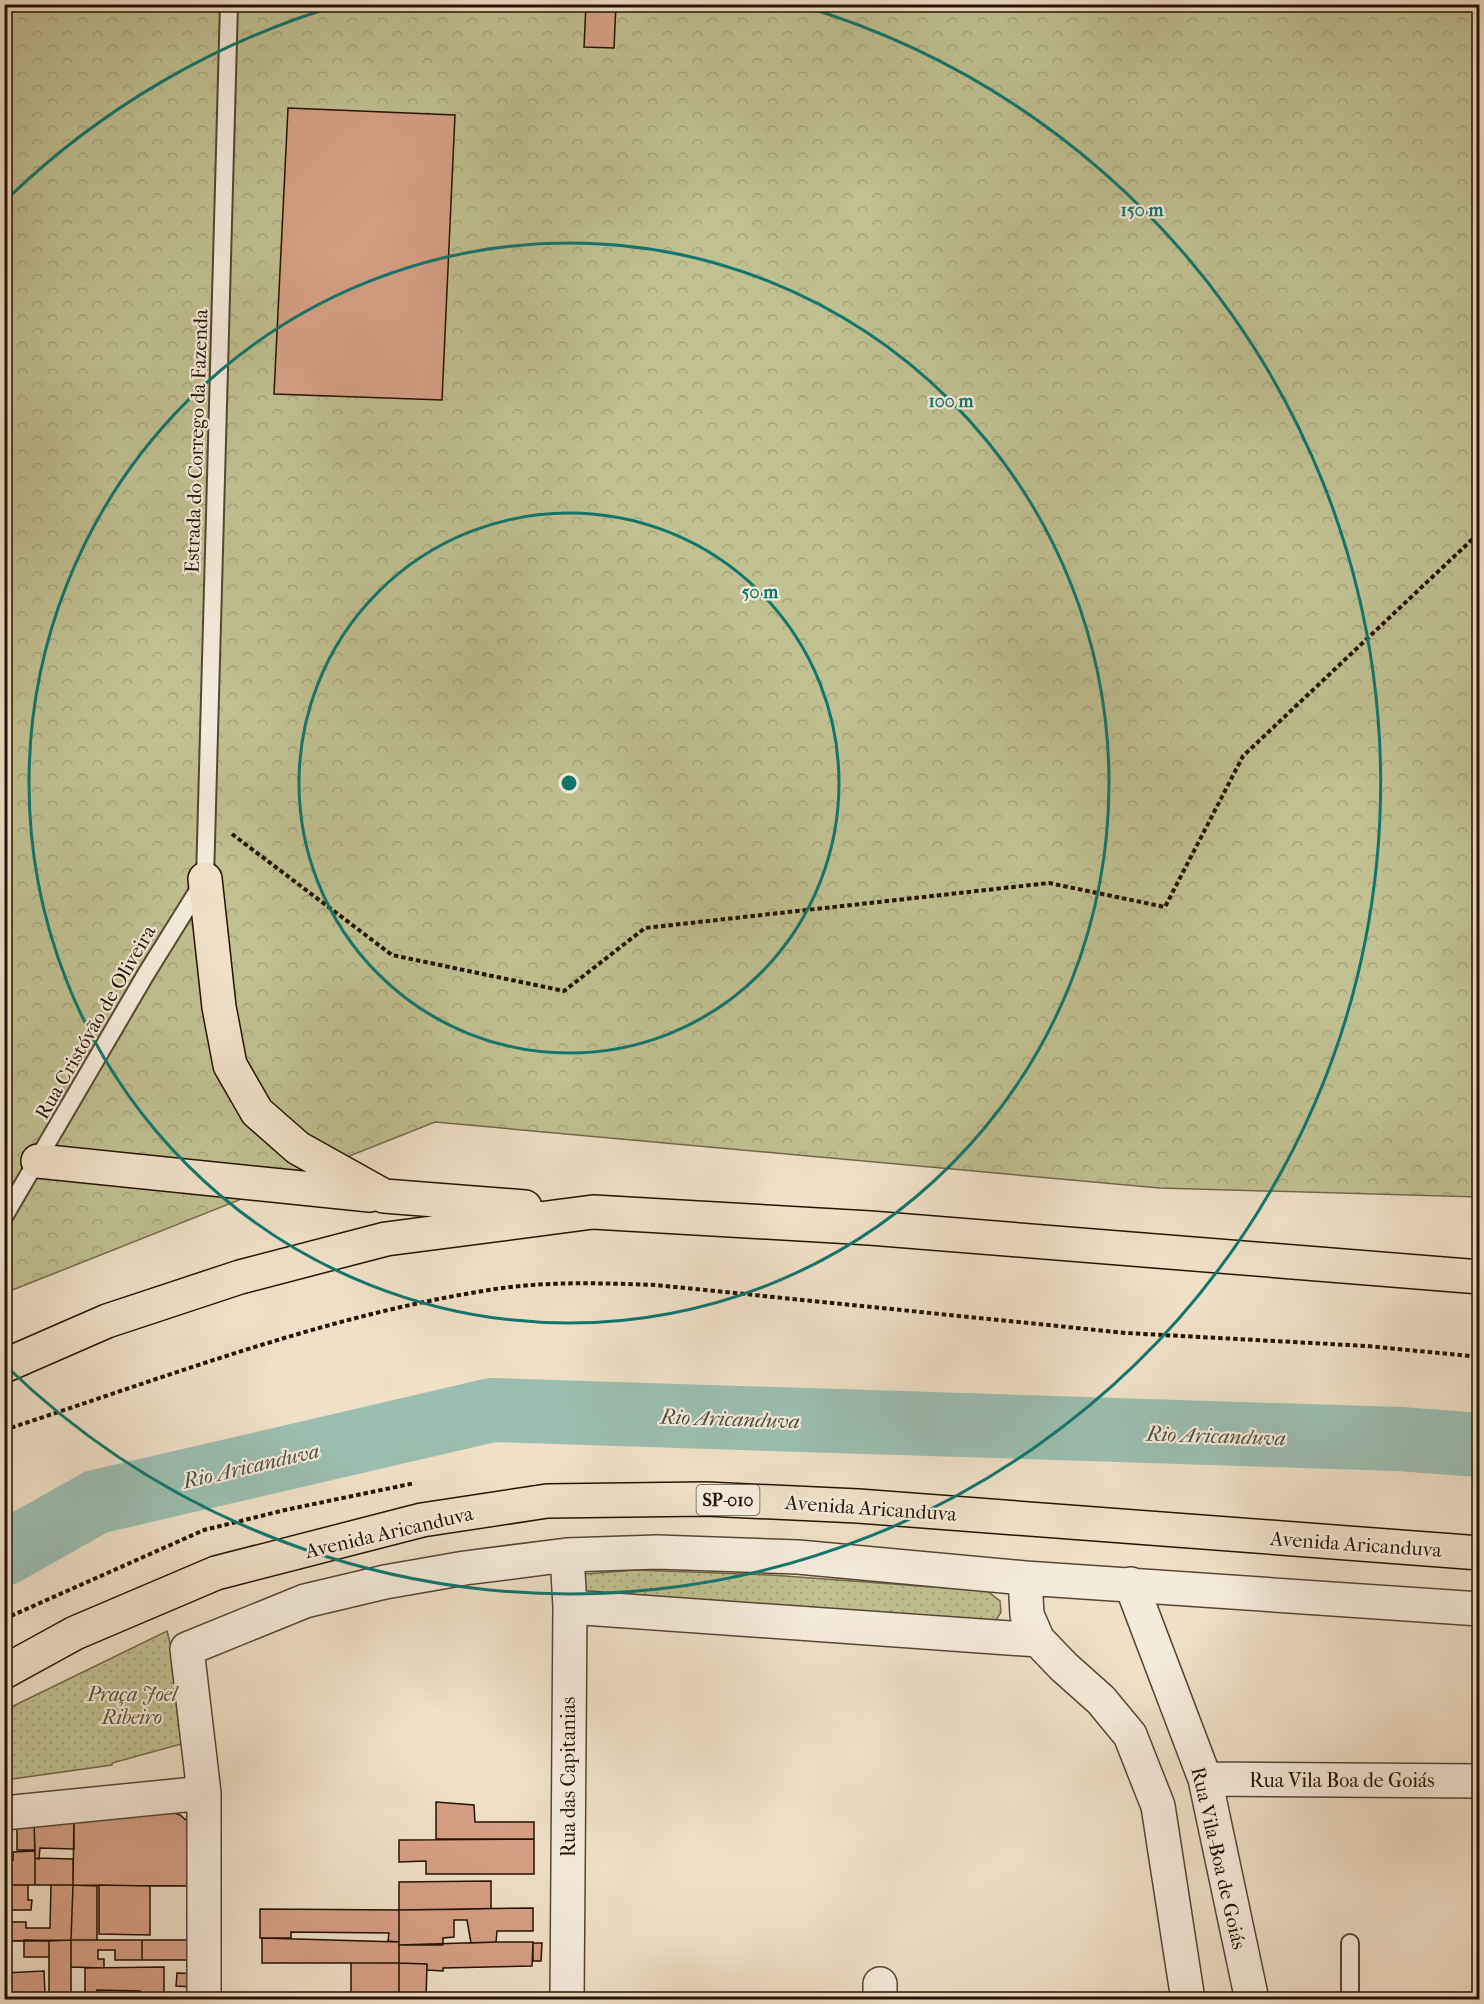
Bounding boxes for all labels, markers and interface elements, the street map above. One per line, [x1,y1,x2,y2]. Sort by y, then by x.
text: 150 m [1121,200,1164,221]
street label: Estrada do Corrego da Fazenda [180,308,213,573]
text: 100 m [928,391,975,412]
text: 50 m [742,582,779,603]
centre of rings [559,773,579,793]
street label: Rua Cristóvão de Oliveira [31,921,161,1123]
water label: Rio Aricanduva [658,1405,800,1433]
water label: Rio Aricanduva [1144,1422,1286,1450]
water label: Rio Aricanduva [178,1439,322,1494]
road number: SP-010 [696,1485,760,1515]
street label: Avenida Aricanduva [783,1491,958,1526]
street label: Avenida Aricanduva [302,1502,476,1563]
street label: Avenida Aricanduva [1268,1527,1443,1562]
park label: Praça Joel Ribeiro [86,1683,179,1729]
street label: Rua das Capitanias [557,1697,580,1857]
street label: Rua Vila-Boa de Goiás [1186,1765,1251,1951]
street label: Rua Vila Boa de Goiás [1249,1769,1435,1792]

